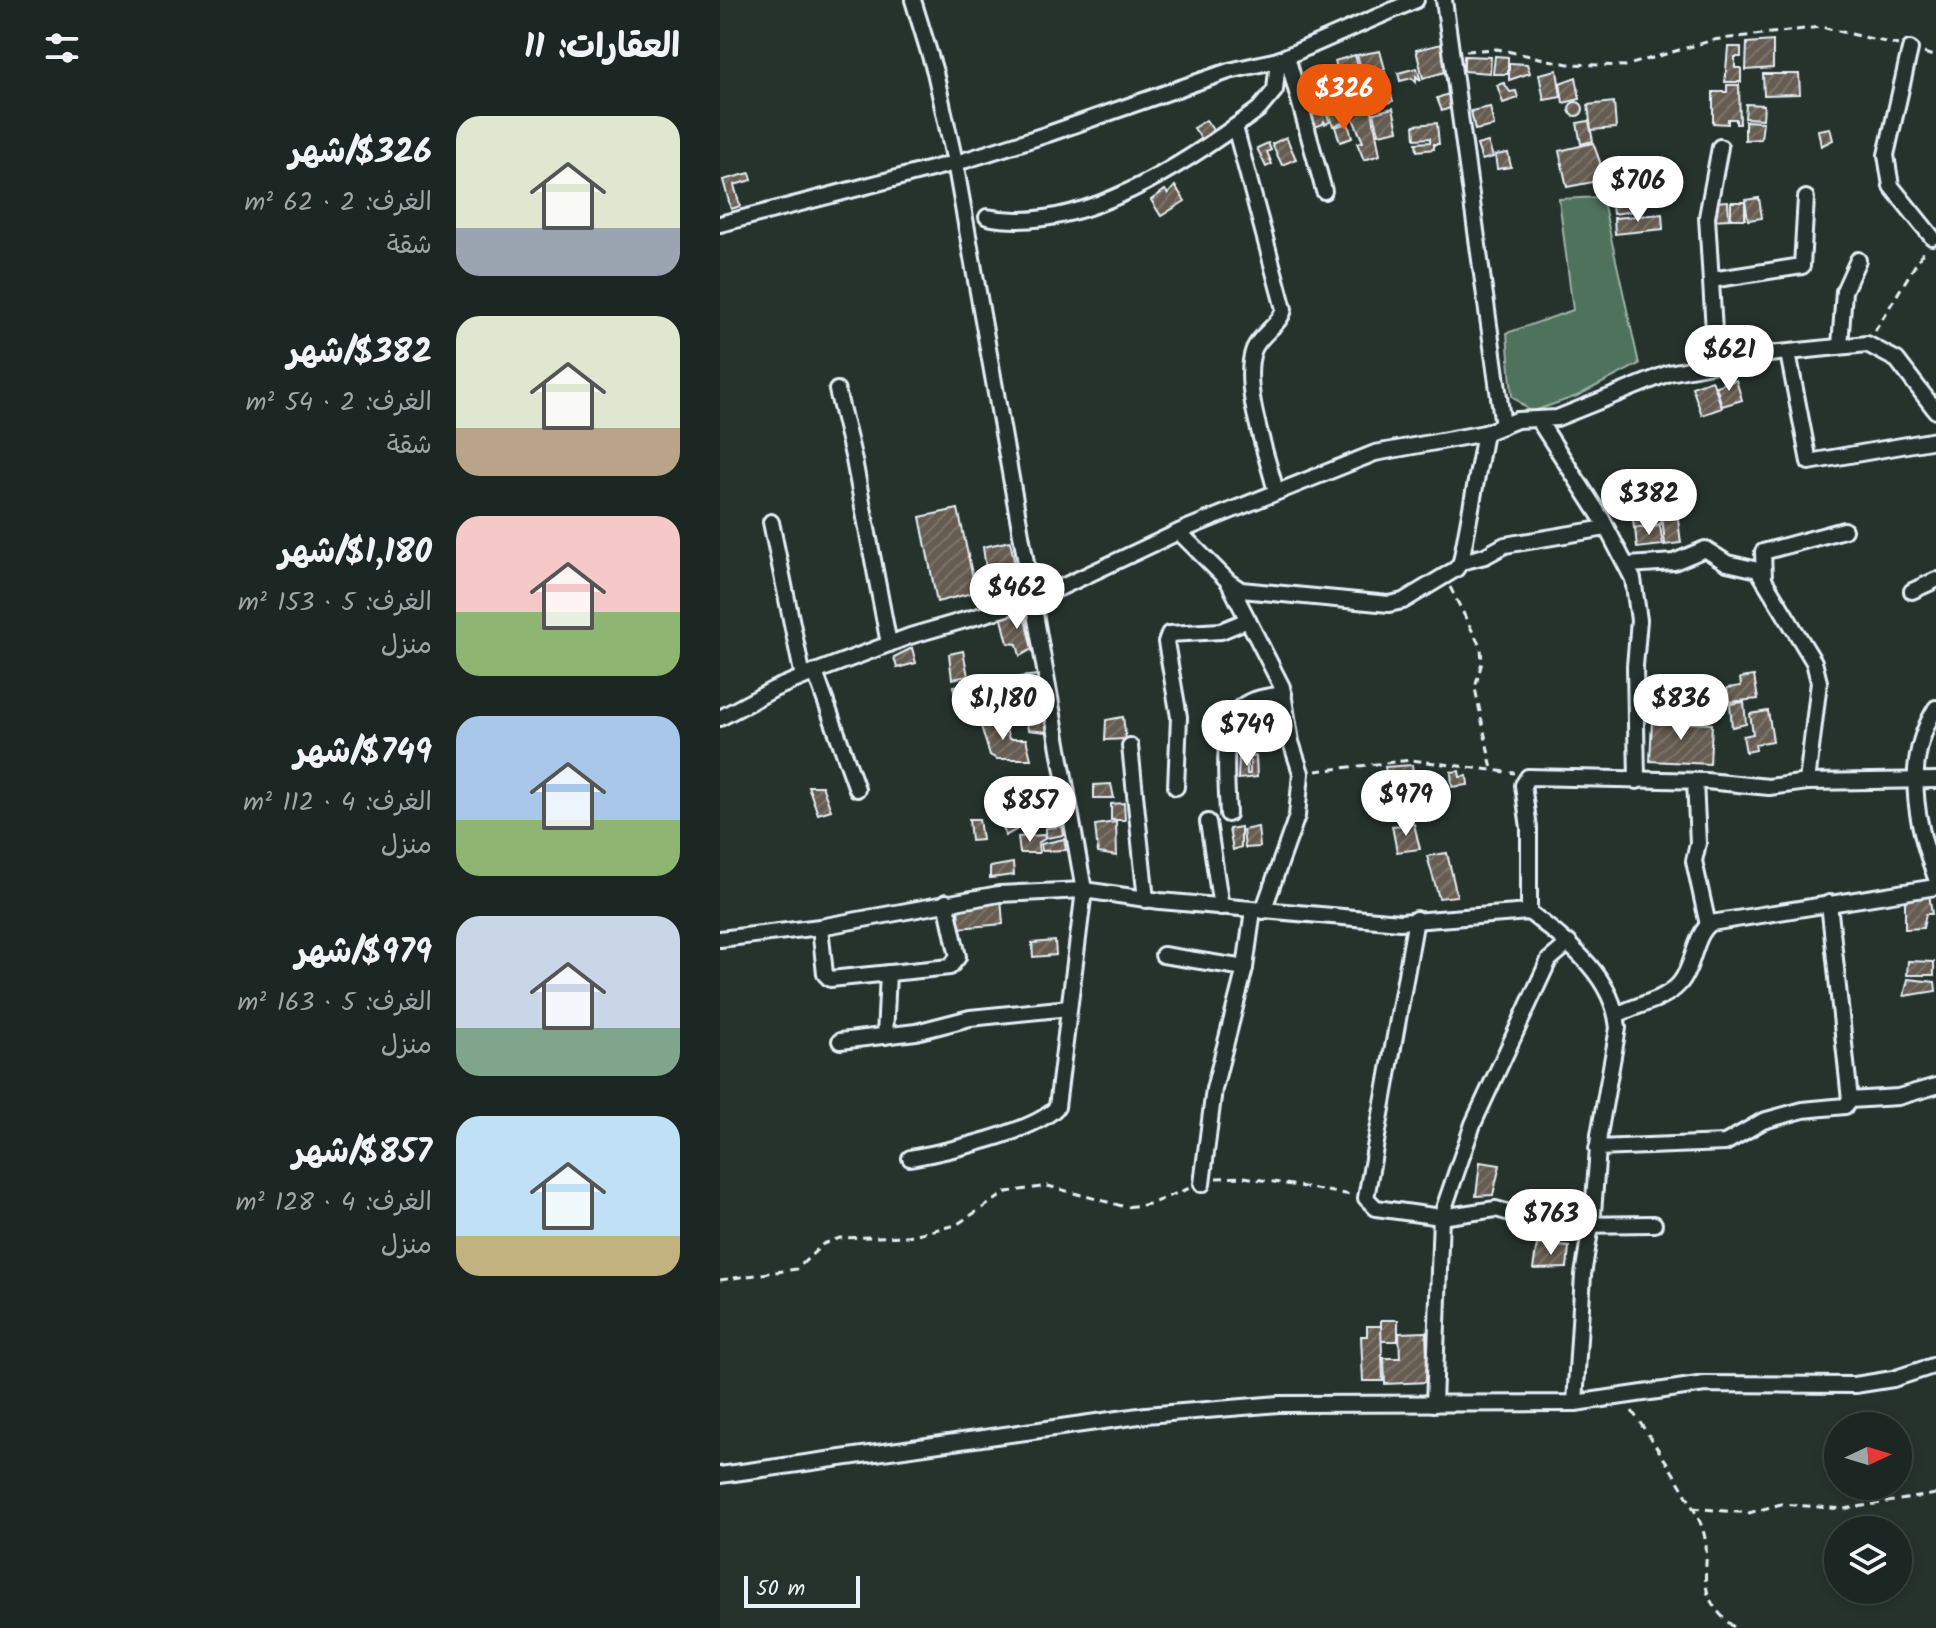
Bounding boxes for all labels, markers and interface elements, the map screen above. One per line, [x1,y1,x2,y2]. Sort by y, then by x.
text: العقارات: 11 [524,21,680,75]
icon: filters [40,26,84,70]
pin: $326 [1297,64,1391,132]
text: $326 [1315,69,1373,111]
text: $326/شهر [289,126,432,180]
icon: home [520,148,616,244]
pin: $706 [1591,156,1685,224]
text: $706 [1610,161,1666,203]
text: الغرف: 2 · 62 m² [244,182,432,224]
text: شقة [387,225,432,267]
pin: $621 [1682,325,1776,393]
text: $382/شهر [287,326,432,380]
text: $621 [1703,330,1755,372]
icon: home [520,348,616,444]
text: الغرف: 2 · 54 m² [246,382,432,424]
text: شقة [387,425,432,467]
pin: $382 [1602,469,1696,537]
text: $382 [1619,474,1679,516]
text: $1,180/شهر [279,526,432,580]
icon: home [520,548,616,644]
pin: $462 [970,563,1064,631]
text: $462 [988,568,1046,610]
text: الغرف: 5 · 153 m² [238,582,432,624]
text: منزل [381,625,432,667]
pin: $1,180 [938,674,1068,742]
pin: $836 [1634,674,1728,742]
text: $1,180 [970,679,1036,721]
text: $836 [1651,679,1711,721]
pin: $749 [1200,700,1294,768]
text: $749 [1220,705,1275,747]
text: $749/شهر [294,726,432,780]
icon: home [520,748,616,844]
pin: $979 [1359,770,1453,838]
text: $979 [1379,775,1433,817]
pin: $857 [983,776,1077,844]
text: $857 [1002,781,1058,823]
text: الغرف: 4 · 112 m² [243,782,432,824]
text: منزل [381,825,432,867]
text: $979/شهر [295,926,432,980]
icon: home [520,948,616,1044]
text: الغرف: 5 · 163 m² [238,982,432,1024]
text: منزل [381,1025,432,1067]
text: $857/شهر [292,1126,432,1180]
icon: home [520,1148,616,1244]
text: الغرف: 4 · 128 m² [236,1182,432,1224]
pin: $763 [1504,1189,1598,1257]
text: $763 [1523,1194,1579,1236]
text: منزل [381,1225,432,1267]
north arrow [1824,1412,1912,1500]
map controls [1824,1412,1912,1604]
button: layers [1824,1516,1912,1604]
scale bar [744,1572,860,1608]
text: 50 m [756,1572,805,1607]

